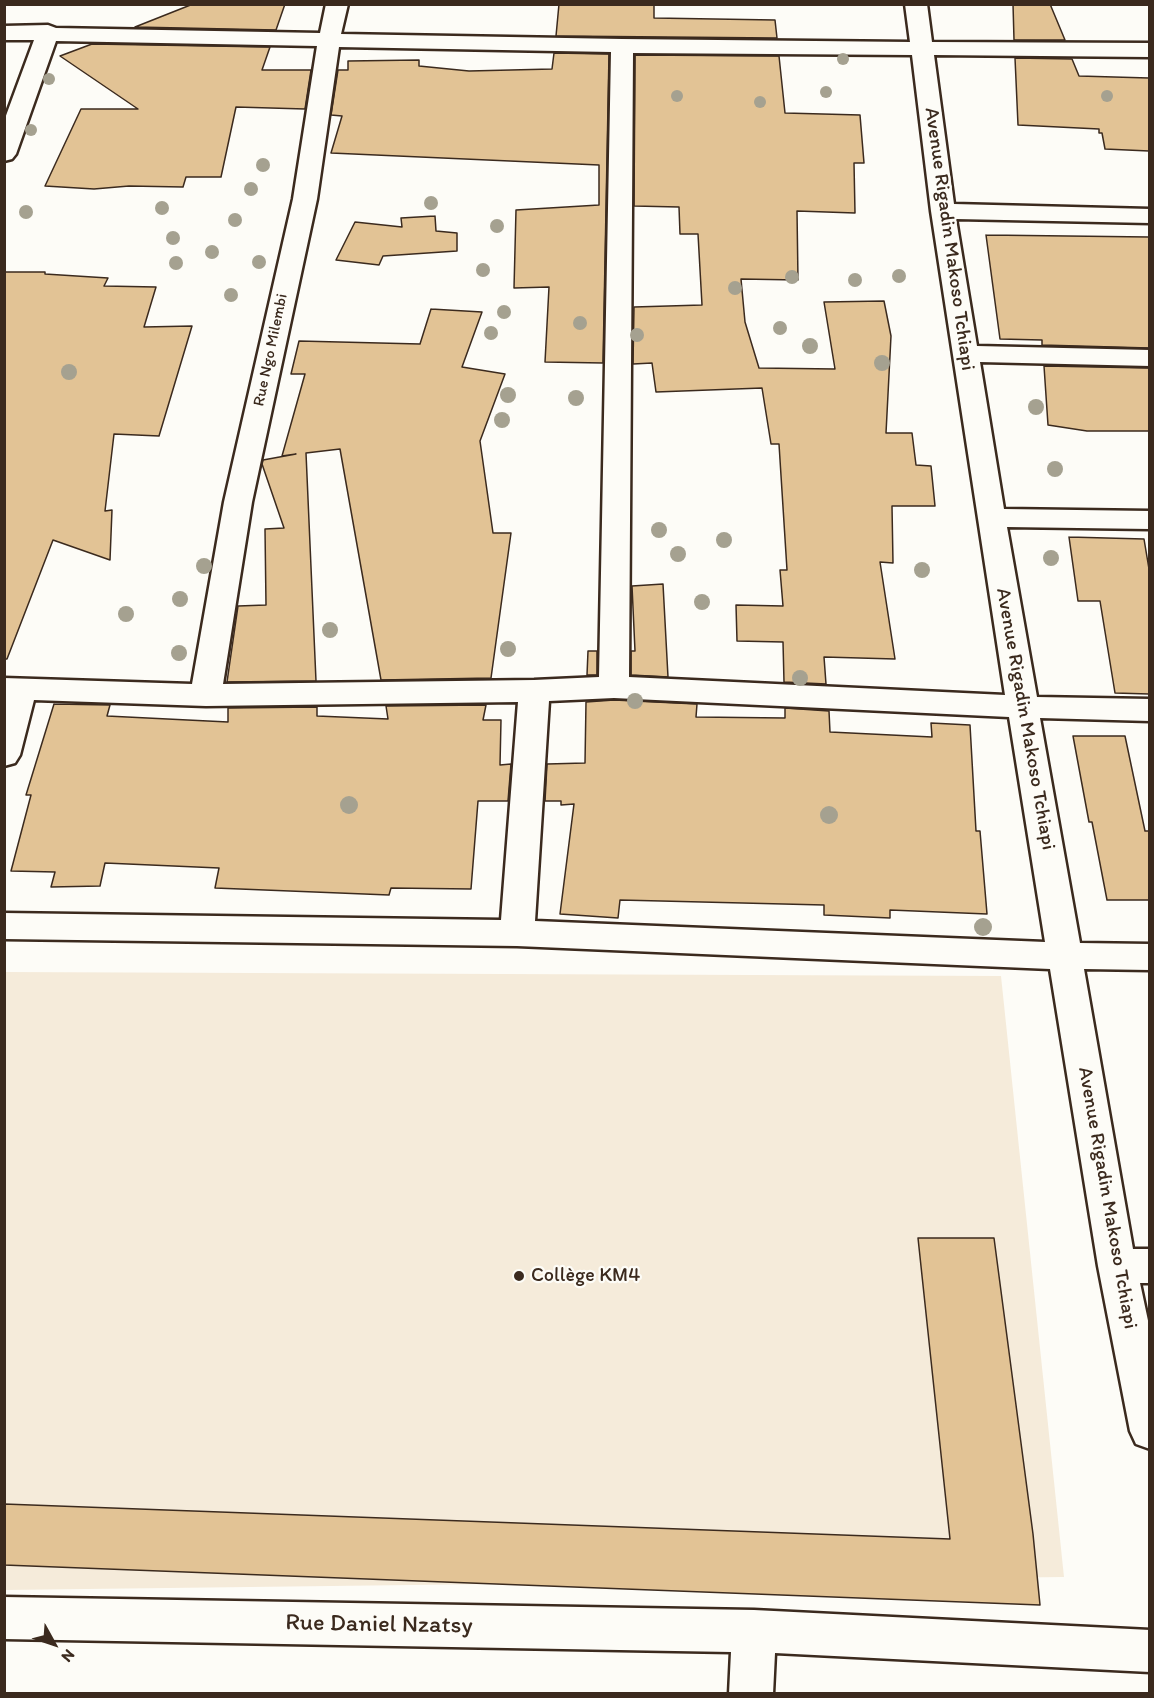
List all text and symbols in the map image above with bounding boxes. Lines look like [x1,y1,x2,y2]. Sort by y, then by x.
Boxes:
street label: Avenue Rigadin Makoso Tchiapi [919,106,979,372]
street label: Rue Ngo Milembi [250,292,292,408]
street label: Avenue Rigadin Makoso Tchiapi [990,586,1060,852]
street label: Avenue Rigadin Makoso Tchiapi [1072,1065,1142,1331]
place label: Collège KM4 [531,1264,640,1288]
marker: Collège KM4 [512,1269,526,1283]
street label: Rue Daniel Nzatsy [285,1609,473,1641]
north arrow [24,1614,84,1674]
text: N [57,1646,79,1666]

